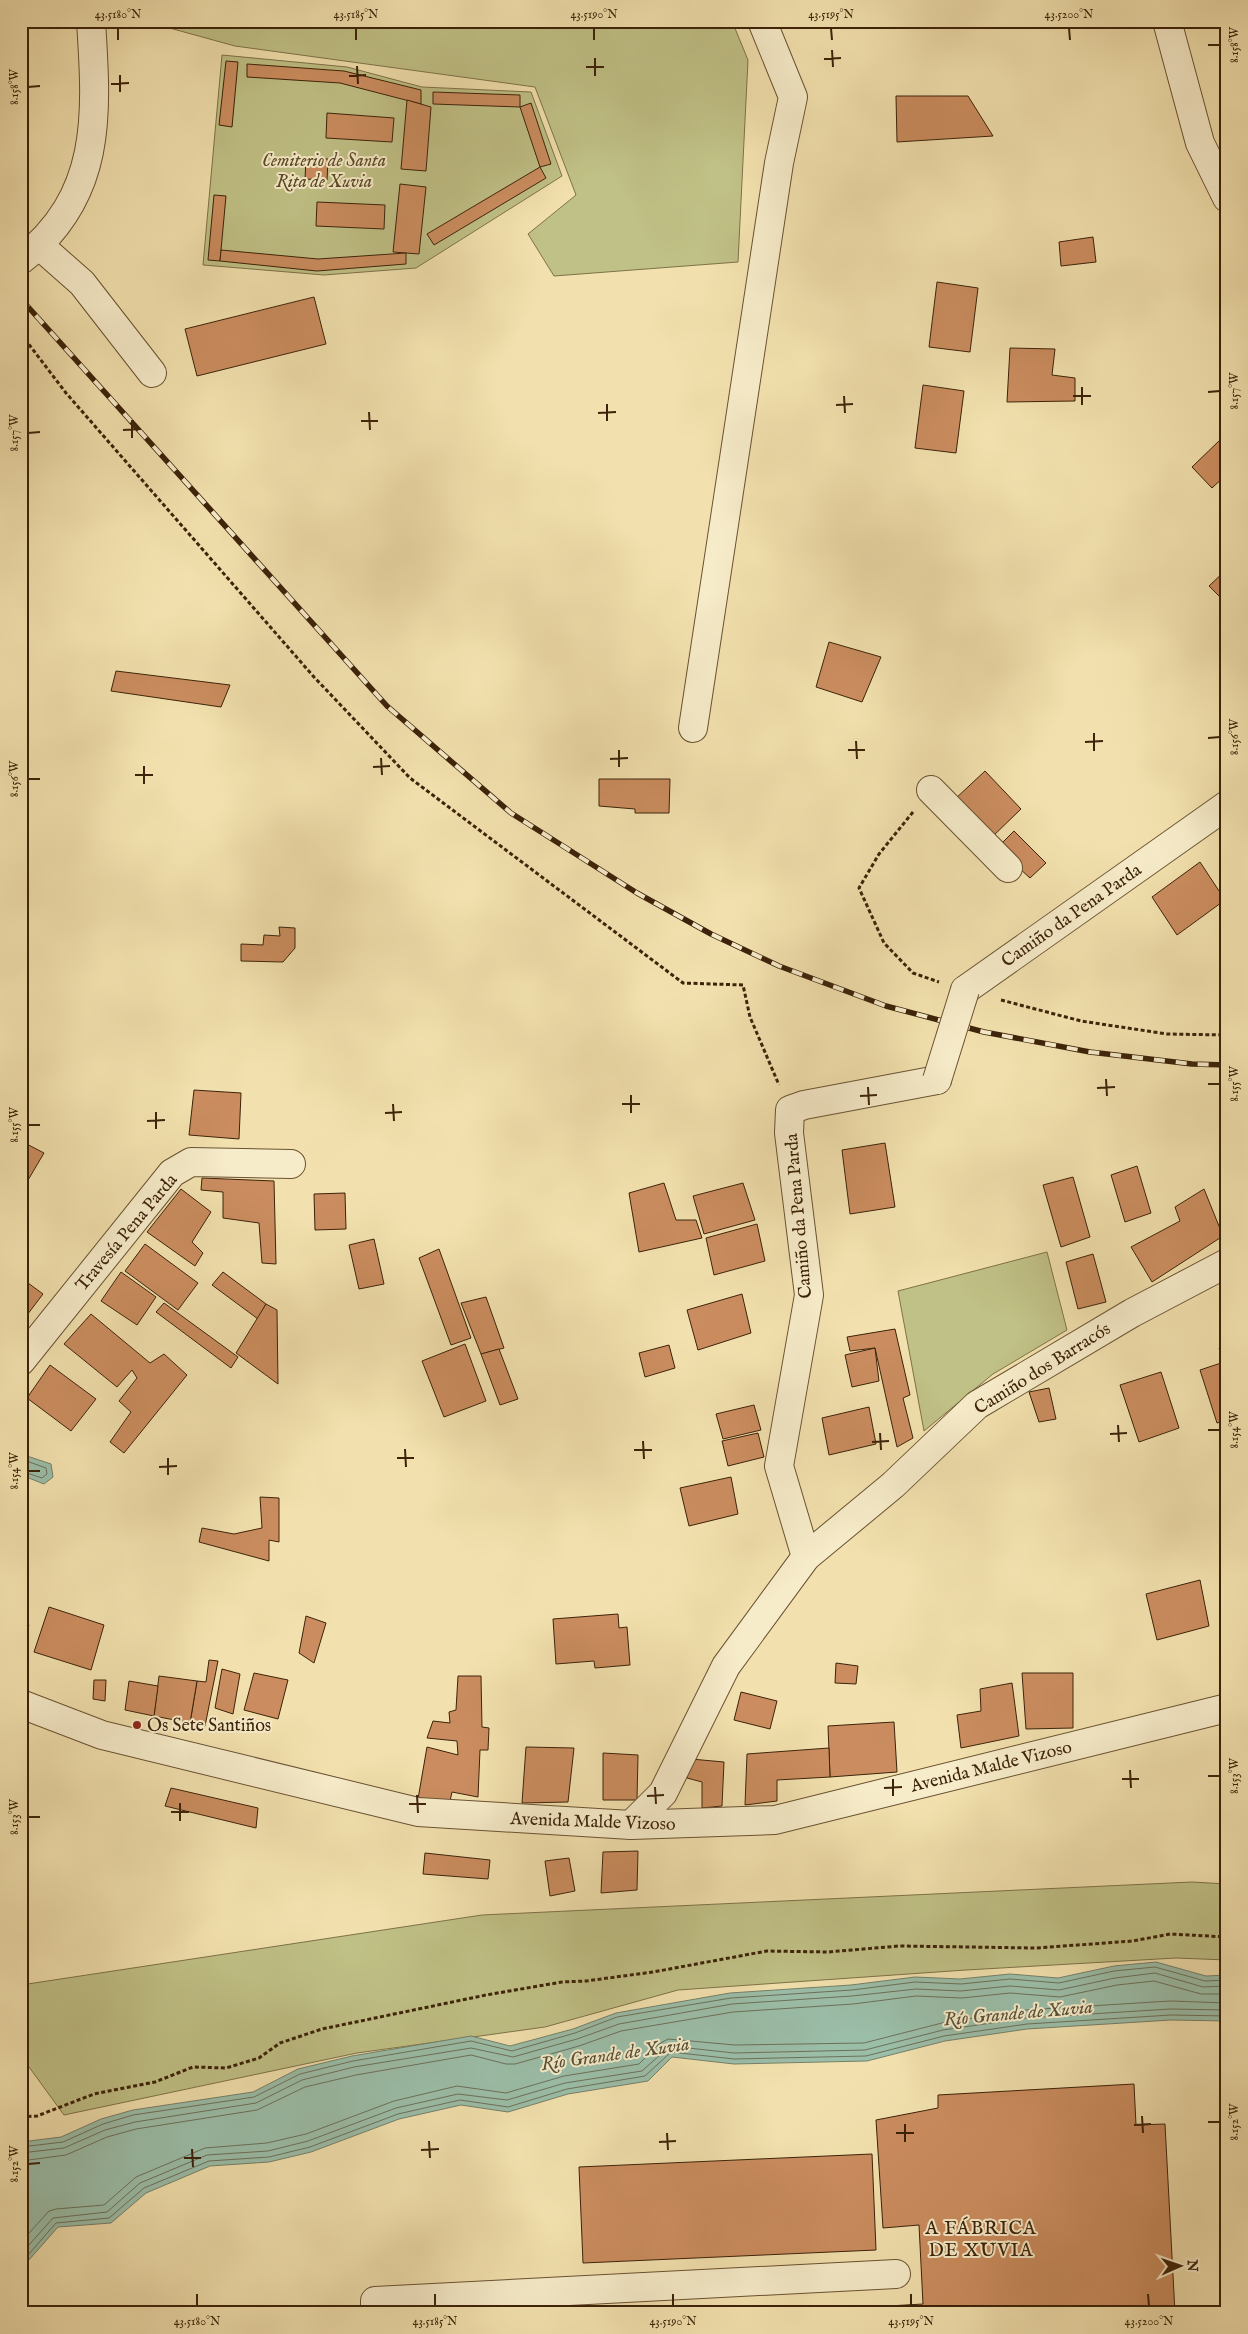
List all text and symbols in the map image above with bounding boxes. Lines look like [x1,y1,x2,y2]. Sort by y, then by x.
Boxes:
text: 43.5180°N [95,7,142,22]
text: 43.5185°N [334,7,379,22]
text: 43.5190°N [570,7,618,22]
text: 43.5195°N [808,7,854,22]
text: 43.5200°N [1045,7,1094,22]
text: 8.158°W [1227,26,1242,63]
text: 8.158°W [7,68,22,105]
park label: Cemiterio de Santa Rita de Xuvia [262,150,386,194]
text: 8.157°W [1227,372,1242,409]
text: 8.157°W [7,414,22,451]
text: 8.156°W [1227,718,1242,755]
text: 8.156°W [7,760,22,797]
street label: Camiño da Pena Parda [997,859,1146,973]
text: 8.155°W [1227,1066,1242,1102]
text: 8.155°W [7,1107,22,1143]
street label: Camiño da Pena Parda [781,1132,818,1299]
street label: Travesía Pena Parda [71,1169,183,1297]
street label: Camiño dos Barracós [970,1318,1115,1421]
text: 8.154°W [1227,1411,1242,1449]
text: 8.154°W [7,1452,22,1490]
place label: Os Sete Santiños [147,1715,271,1738]
marker: Os Sete Santiños [131,1719,143,1731]
street label: Avenida Malde Vizoso [907,1736,1075,1799]
text: 8.153°W [1227,1758,1242,1794]
text: 8.153°W [7,1799,22,1835]
street label: Avenida Malde Vizoso [509,1808,676,1837]
water label: Río Grande de Xuvia [943,1996,1094,2032]
water label: Río Grande de Xuvia [539,2033,691,2077]
text: 8.152°W [1227,2103,1242,2140]
text: 8.152°W [7,2145,22,2182]
district label: A FÁBRICA DE XUVIA [924,2216,1037,2263]
north arrow [1156,2242,1206,2292]
text: N [1183,2258,1201,2272]
text: 43.5180°N [174,2314,221,2329]
text: 43.5185°N [413,2314,458,2329]
text: 43.5190°N [649,2314,697,2329]
text: 43.5195°N [888,2314,934,2329]
text: 43.5200°N [1125,2314,1174,2329]

